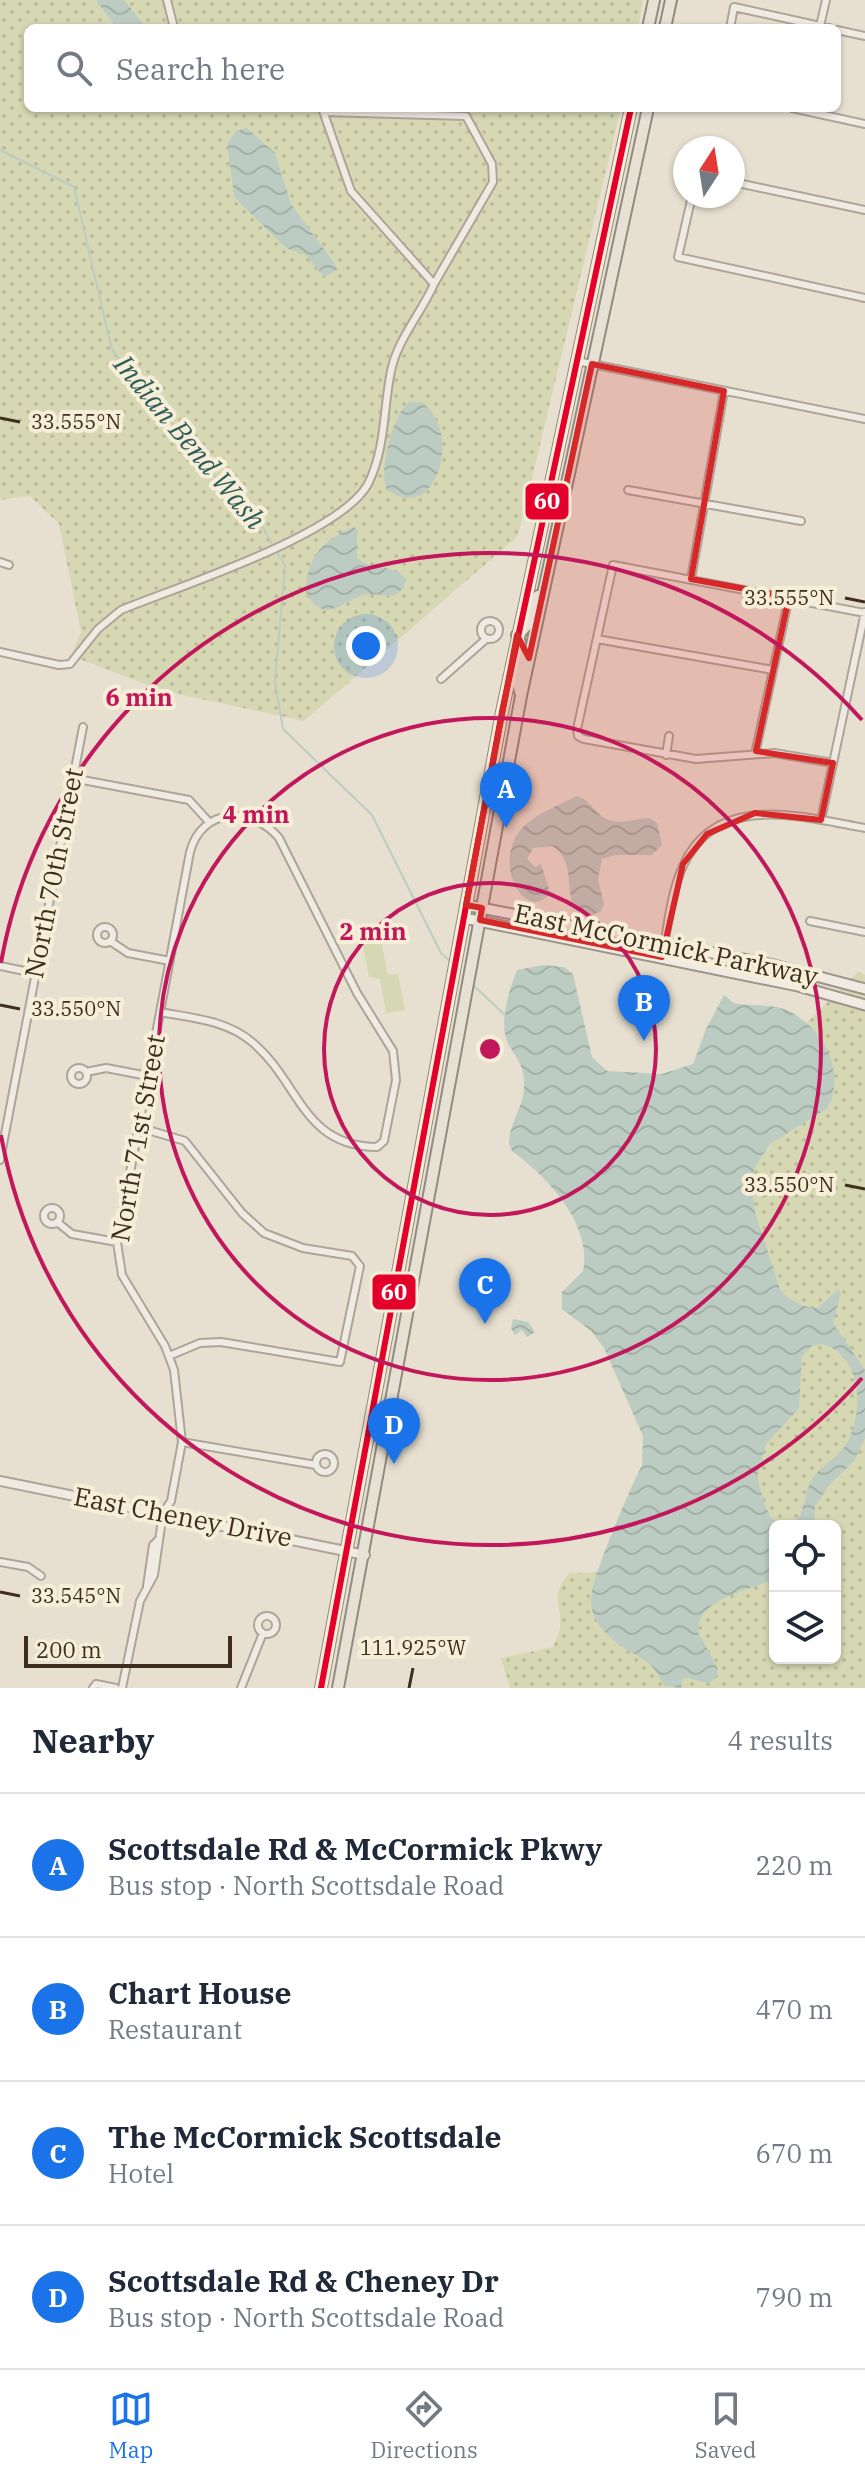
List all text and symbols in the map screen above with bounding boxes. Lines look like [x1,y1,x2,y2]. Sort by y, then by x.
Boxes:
search box [24,24,841,112]
icon: search [52,46,96,90]
text: Search here [116,49,285,88]
north arrow [673,136,745,208]
water label: Indian Bend Wash [106,346,275,537]
text: 33.555°N [31,408,121,435]
line badge: 60 [524,482,570,521]
text: 60 [534,486,560,515]
text: 33.555°N [744,584,834,611]
your location [346,626,386,666]
text: 6 min [105,681,173,713]
pin: A [480,762,532,828]
street label: North 70th Street [16,765,90,981]
text: 4 min [222,798,290,830]
street label: East McCormick Parkway [511,895,821,993]
text: 2 min [339,915,407,947]
pin: B [618,975,670,1041]
text: 33.550°N [31,995,121,1022]
street label: North 71st Street [102,1032,172,1244]
centre of rings [476,1035,504,1063]
text: 33.550°N [744,1171,834,1198]
pin: C [459,1258,511,1324]
line badge: 60 [371,1273,417,1311]
text: 60 [381,1277,407,1306]
pin: D [368,1398,420,1464]
street label: East Cheney Drive [71,1478,295,1554]
map controls [769,1520,841,1664]
button: locate [769,1520,841,1592]
text: 33.545°N [31,1582,121,1609]
button: layers [769,1592,841,1664]
scale bar [24,1632,232,1668]
text: 111.925°W [360,1634,466,1661]
text: 200 m [36,1635,102,1664]
text: Nearby [32,1718,154,1762]
text: 4 results [727,1723,833,1757]
text: Scottsdale Rd & McCormick Pkwy [108,1829,602,1868]
text: A [49,1848,67,1882]
text: 220 m [755,1848,833,1882]
text: Bus stop · North Scottsdale Road [108,1868,504,1902]
text: Chart House [108,1973,291,2012]
text: B [49,1992,67,2026]
text: 470 m [755,1992,833,2026]
text: Restaurant [108,2012,242,2046]
text: The McCormick Scottsdale [108,2117,501,2156]
text: C [49,2136,67,2170]
text: 670 m [755,2136,833,2170]
text: Hotel [108,2156,174,2190]
text: Scottsdale Rd & Cheney Dr [108,2261,499,2300]
text: D [48,2280,68,2314]
text: 790 m [755,2280,833,2314]
text: Bus stop · North Scottsdale Road [108,2300,504,2334]
tab: Map [109,2387,153,2464]
tab: Directions [370,2387,478,2464]
tab: Saved [695,2387,756,2464]

